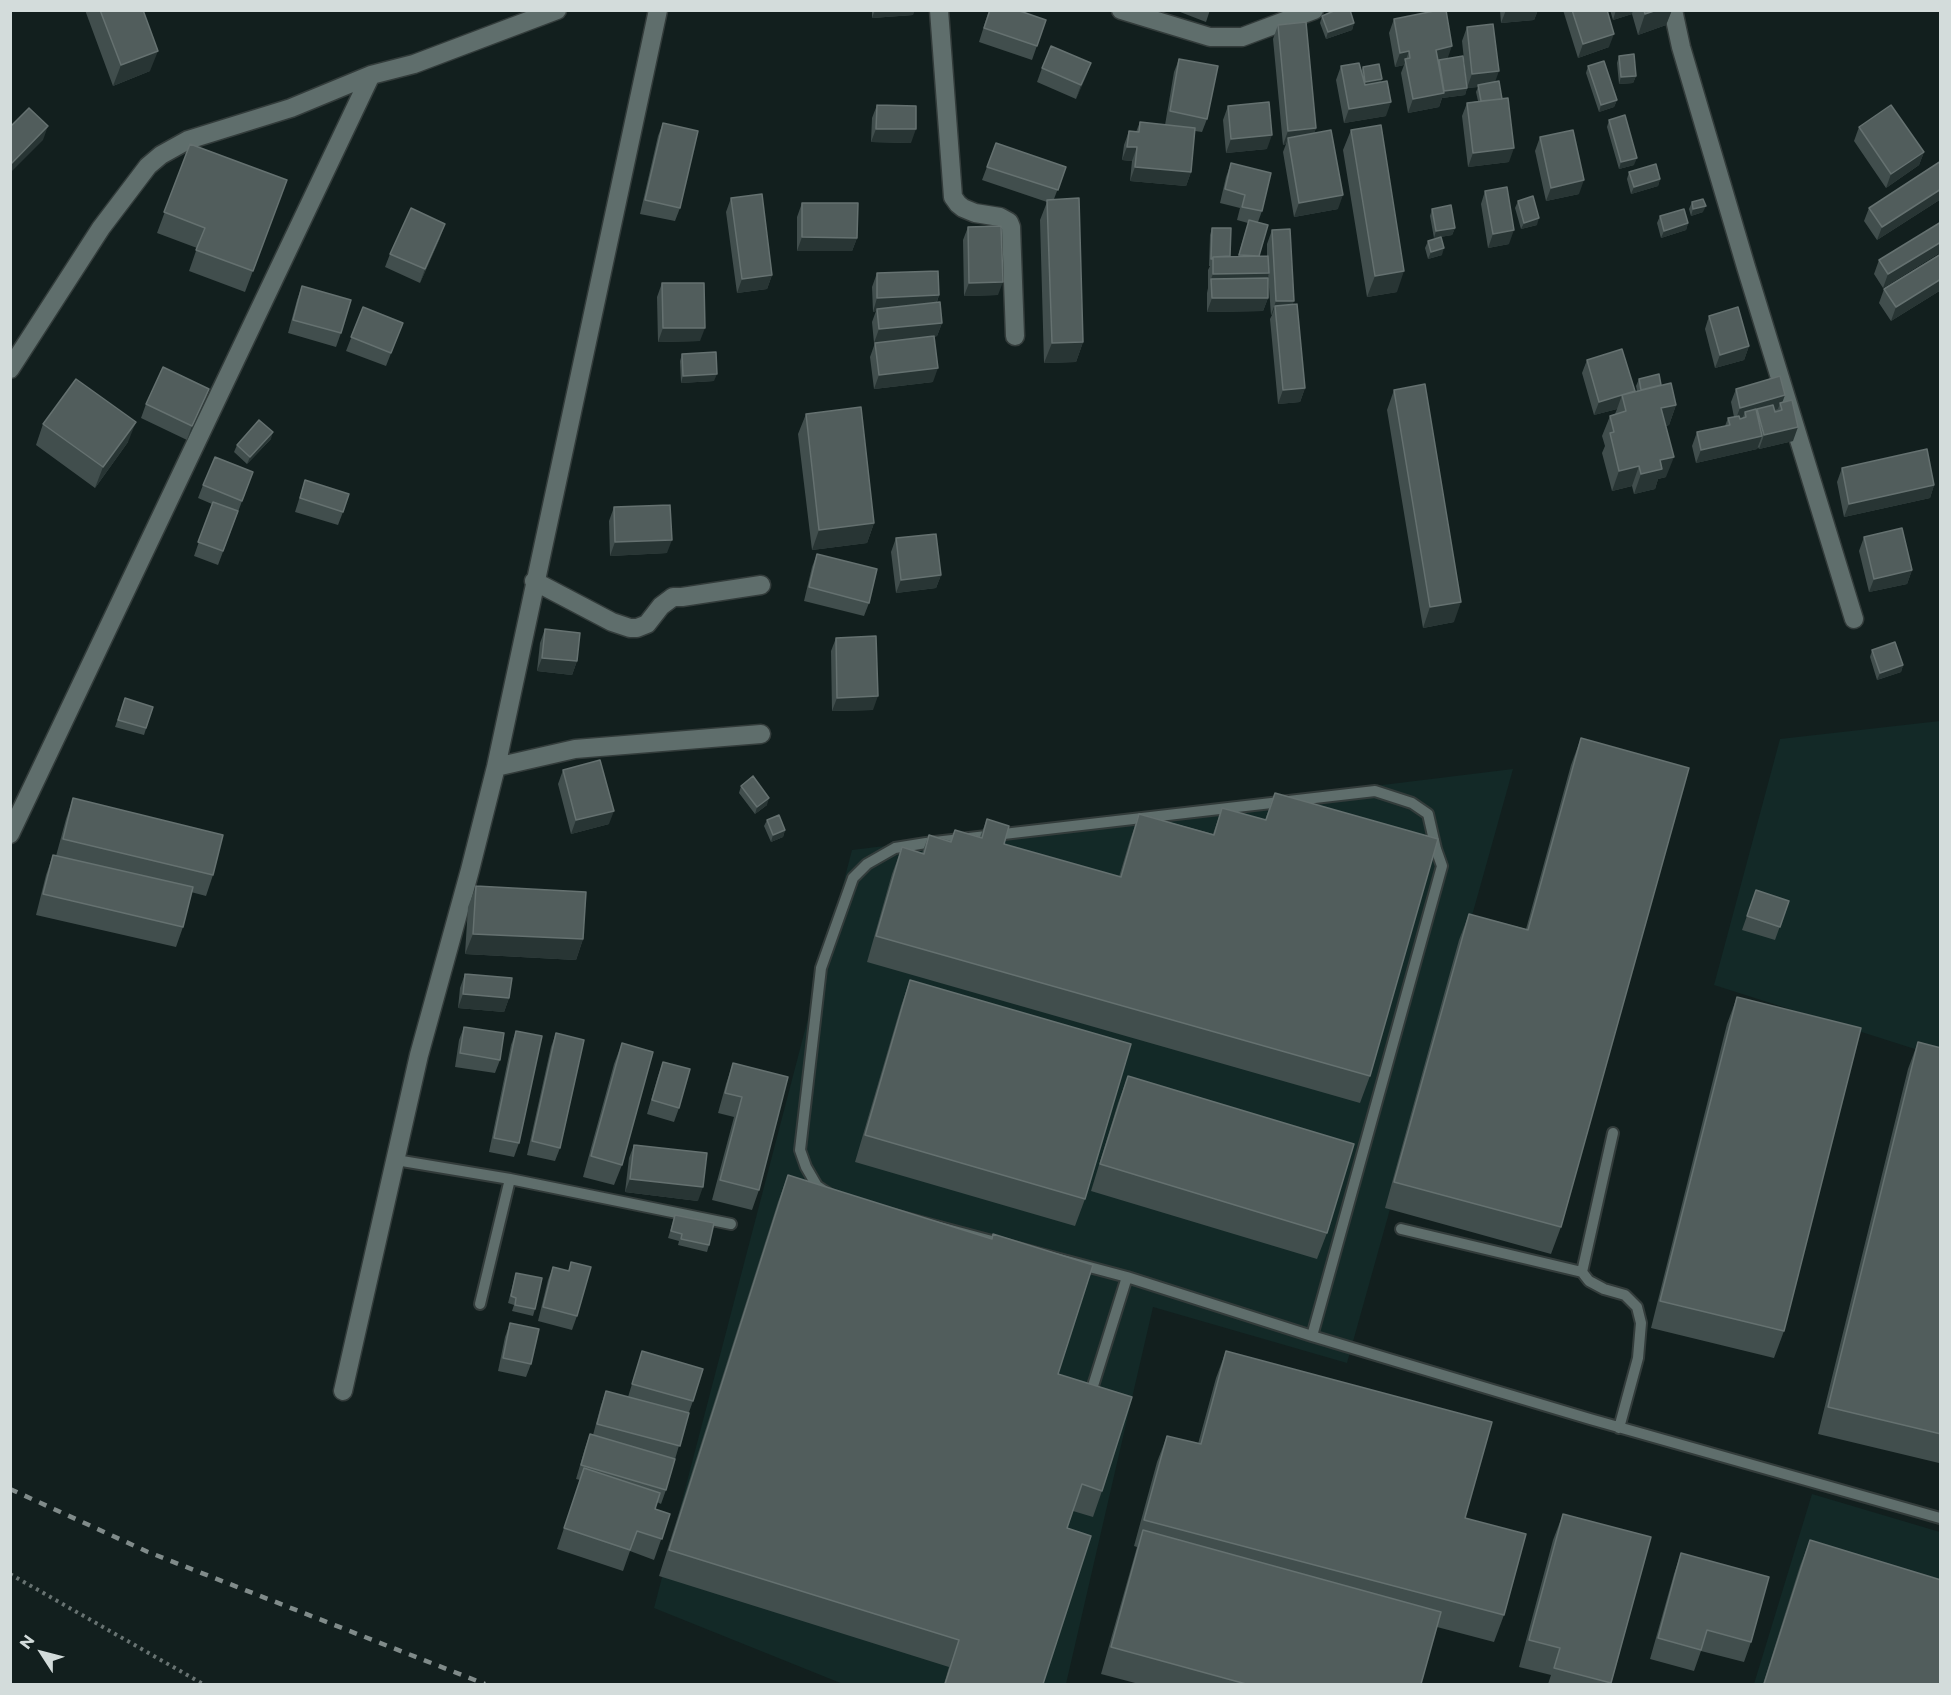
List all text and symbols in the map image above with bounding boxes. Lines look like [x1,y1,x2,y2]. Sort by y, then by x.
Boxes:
north arrow [12,1623,72,1683]
text: N [16,1631,39,1653]

